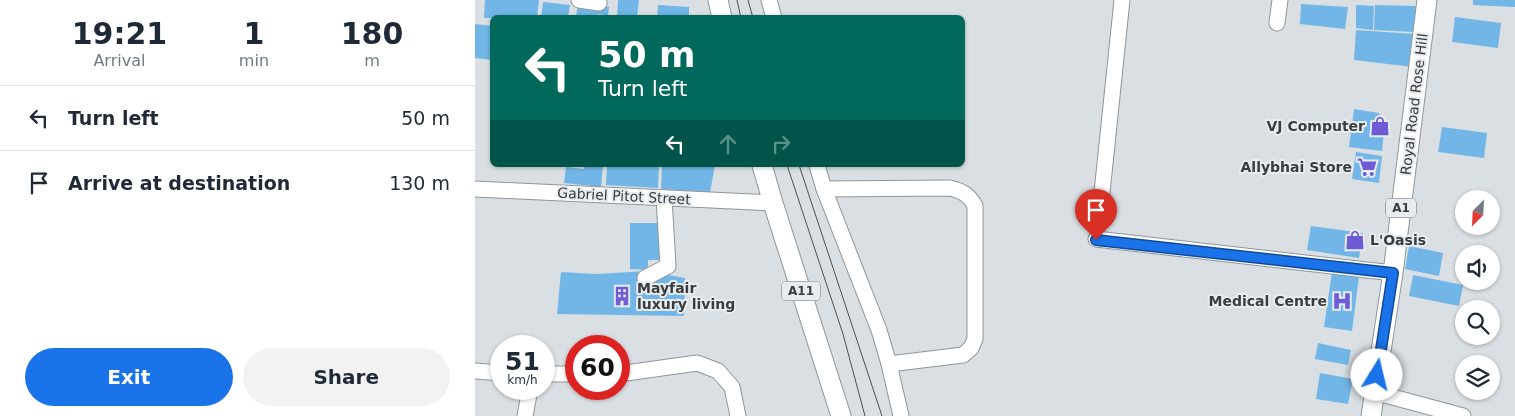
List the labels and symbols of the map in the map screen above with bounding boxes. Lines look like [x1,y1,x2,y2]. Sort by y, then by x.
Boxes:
street label: Royal Road Rose Hill [1397,32,1431,176]
shop icon: VJ Computer [1369,115,1391,137]
place label: VJ Computer [1267,118,1365,134]
supermarket icon: Allybhai Store [1356,156,1378,178]
place label: Allybhai Store [1241,159,1352,175]
street label: Gabriel Pitot Street [557,185,692,208]
pin [1075,189,1117,240]
north arrow [1455,190,1500,235]
road number: A1 [1386,198,1416,218]
shop icon: L'Oasis [1344,229,1366,251]
place label: L'Oasis [1370,232,1426,248]
place label: Mayfair luxury living [637,280,735,312]
road number: A11 [782,282,820,300]
building icon: Mayfair luxury living [611,285,633,307]
hospital icon: Medical Centre [1331,290,1353,312]
place label: Medical Centre [1209,293,1327,309]
speed limit sign: 60 [565,335,630,400]
position arrow [1350,348,1402,400]

